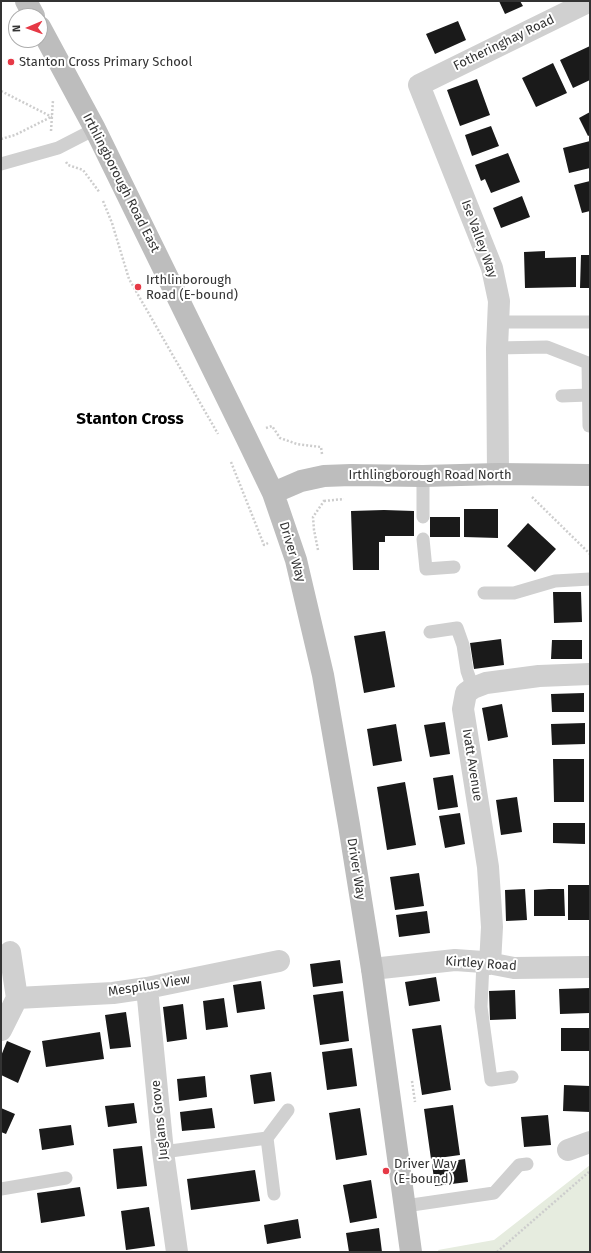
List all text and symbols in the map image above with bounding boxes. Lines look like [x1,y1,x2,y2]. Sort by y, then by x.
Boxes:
north arrow [8,8,48,48]
street label: Fotheringhay Road [451,12,557,74]
text: N [10,25,23,32]
place label: Stanton Cross Primary School [19,54,192,70]
marker: Stanton Cross Primary School [6,57,16,67]
street label: Irthlingborough Road East [79,111,163,255]
street label: Ise Valley Way [458,198,500,280]
place label: Irthlinborough Road (E-bound) [146,272,238,303]
marker: Irthlinborough Road (E-bound) [133,282,143,292]
district label: Stanton Cross [76,409,184,429]
street label: Irthlingborough Road North [348,467,512,483]
street label: Driver Way [275,520,309,584]
street label: Ivatt Avenue [459,728,485,802]
street label: Driver Way [343,837,369,901]
street label: Kirtley Road [445,954,517,974]
street label: Mespilus View [107,972,191,1000]
street label: Juglans Grove [148,1079,172,1161]
place label: Driver Way (E-bound) [394,1156,457,1187]
marker: Driver Way (E-bound) [381,1166,391,1176]

